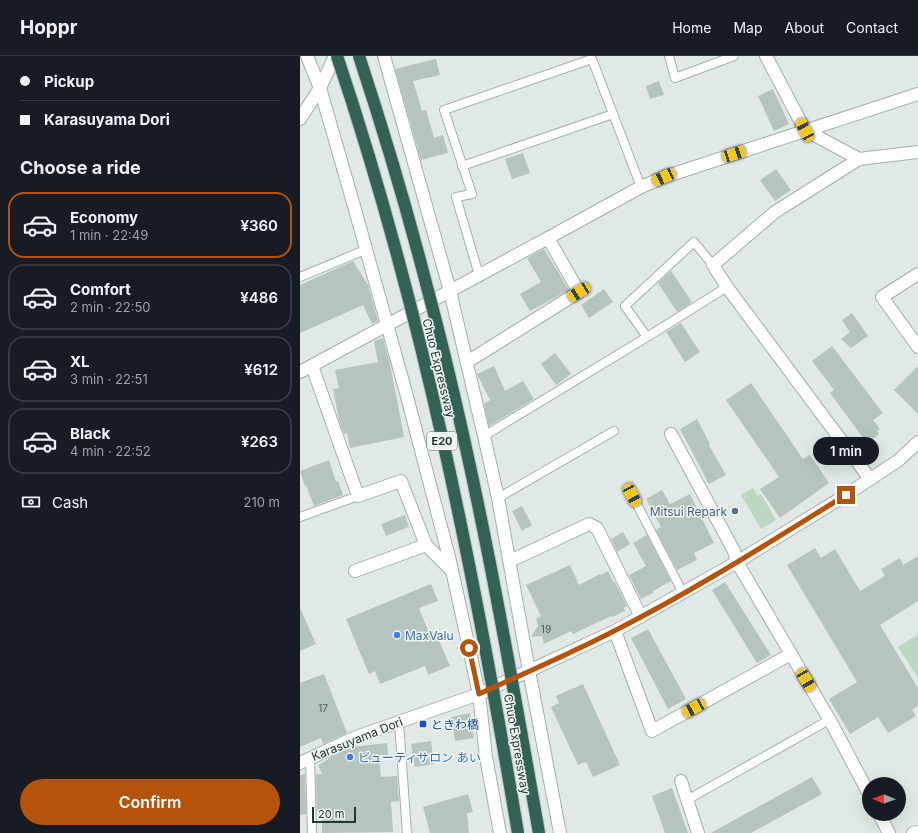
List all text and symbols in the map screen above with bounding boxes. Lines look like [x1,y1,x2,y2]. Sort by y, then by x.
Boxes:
text: Hoppr [20,16,78,39]
text: Home [672,19,711,36]
text: Map [733,19,763,36]
text: About [785,19,824,36]
text: Contact [846,19,898,36]
text: Pickup [44,72,94,91]
text: Karasuyama Dori [44,110,170,129]
car [794,117,816,143]
car [721,145,747,163]
text: Choose a ride [20,157,141,178]
car [651,166,677,188]
icon: car [22,207,58,243]
text: Economy [70,208,138,227]
text: ¥360 [241,216,278,235]
text: 1 min · 22:49 [70,227,148,243]
icon: car [22,279,58,315]
text: Comfort [70,280,131,299]
car [566,281,592,303]
text: ¥486 [240,288,278,307]
text: 2 min · 22:50 [70,299,151,315]
street label: Chuo Expressway [419,317,459,419]
icon: car [22,351,58,387]
text: XL [70,352,90,371]
text: ¥612 [244,360,278,379]
text: 3 min · 22:51 [70,371,148,387]
icon: car [22,423,58,459]
text: Black [70,424,110,443]
text: ¥263 [241,432,278,451]
road number: E20 [427,432,457,450]
callout: 1 min [813,437,879,465]
text: 4 min · 22:52 [70,443,151,459]
text: 1 min [830,443,862,459]
car [621,482,643,508]
route end [837,486,855,504]
icon: cash [20,491,42,513]
text: Cash [52,493,88,512]
text: 210 m [244,494,280,510]
place label: Mitsui Repark [650,504,727,519]
marker: Mitsui Repark [730,506,740,516]
house number: 19 [541,623,551,635]
place label: MaxValu [405,628,454,643]
marker: MaxValu [392,630,402,640]
route start [460,639,478,657]
car [795,667,817,693]
street label: Chuo Expressway [501,693,533,796]
car [681,697,707,719]
house number: 17 [318,702,328,714]
street label: Karasuyama Dori [309,714,405,764]
place label: ときわ橋 [431,717,479,732]
marker: ときわ橋 [418,719,428,729]
place label: ビューティサロン あい [358,750,481,765]
marker: ビューティサロン あい [345,752,355,762]
north arrow [862,777,906,821]
map controls [862,777,906,821]
button: Confirm [20,779,280,825]
scale bar [312,805,356,824]
text: 20 m [318,807,344,821]

